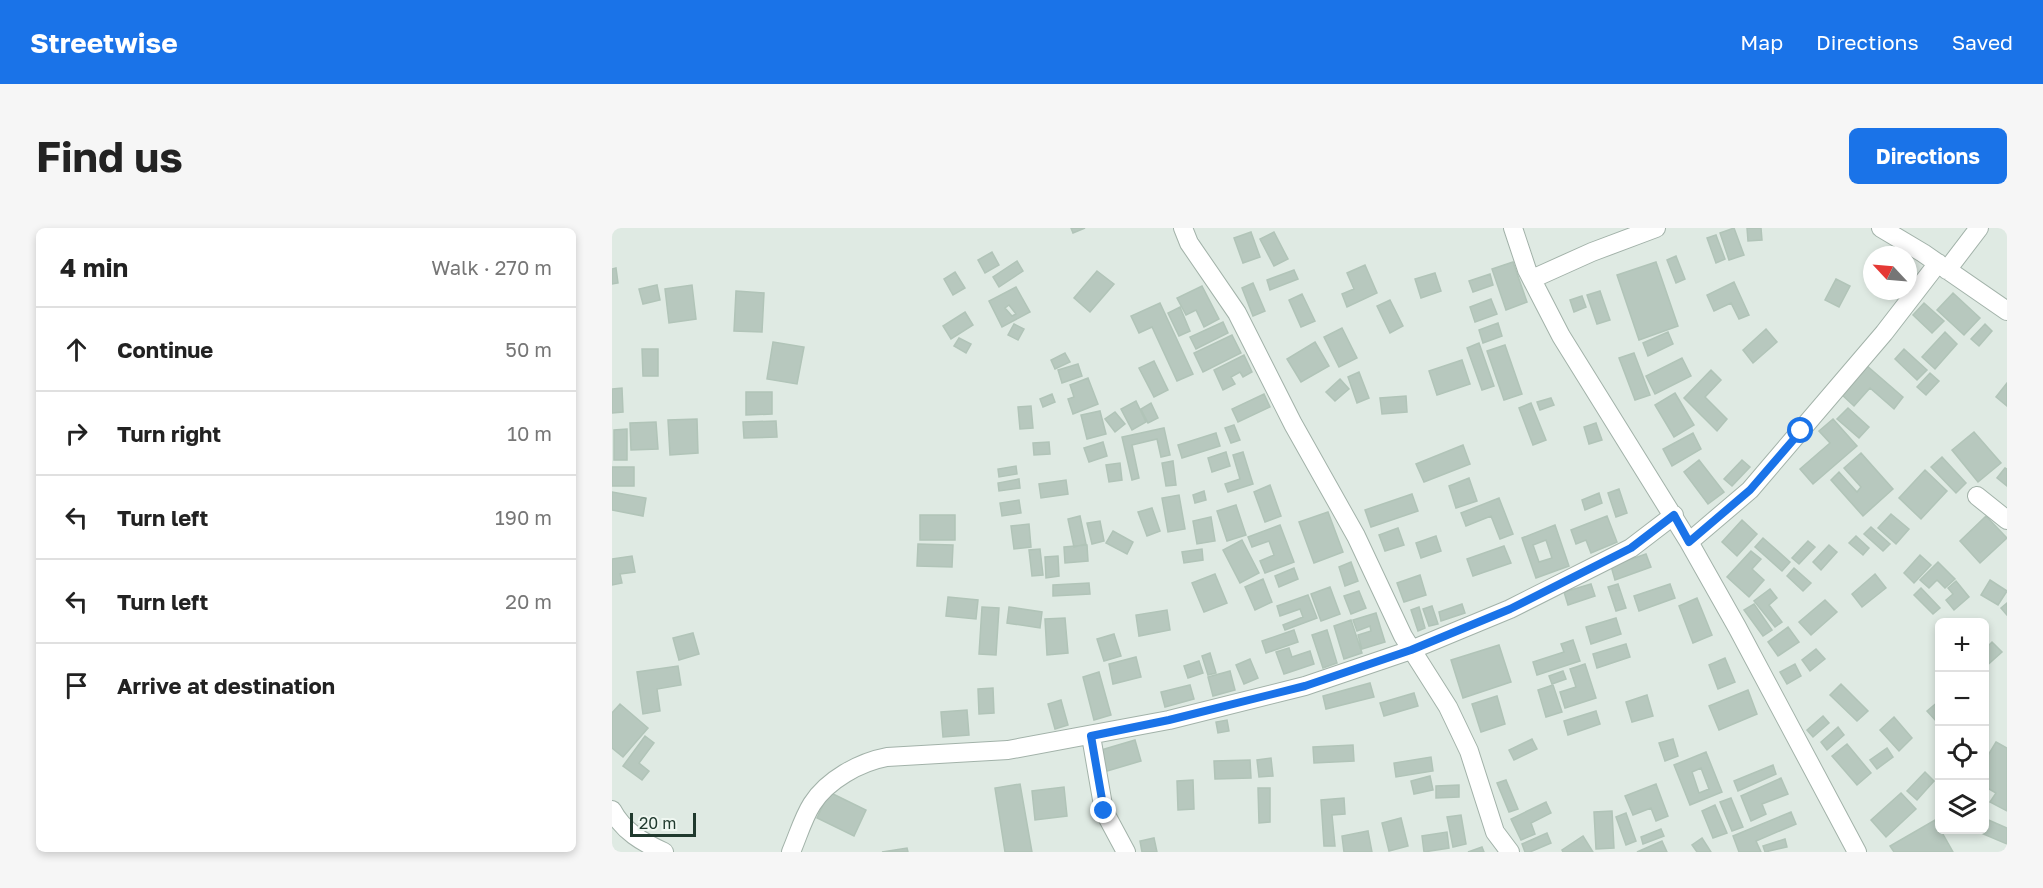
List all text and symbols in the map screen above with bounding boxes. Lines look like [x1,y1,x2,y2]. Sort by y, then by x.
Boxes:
text: Streetwise [30,26,178,59]
text: Map [1740,29,1783,55]
text: Directions [1816,29,1919,55]
text: Saved [1952,29,2013,55]
button: Directions [1849,128,2007,184]
text: Find us [36,131,183,181]
north arrow [1863,246,1917,300]
text: 4 min [60,252,128,283]
text: Walk · 270 m [431,255,552,279]
icon: ahead [60,333,93,366]
text: Continue [117,336,213,363]
text: 50 m [505,337,552,361]
icon: right [60,417,93,450]
route start [1787,417,1813,443]
text: Turn right [117,420,221,447]
text: 10 m [507,421,552,445]
icon: left [60,501,93,534]
text: Turn left [117,504,208,531]
text: 190 m [495,505,552,529]
icon: left [60,585,93,618]
text: Turn left [117,588,208,615]
text: 20 m [505,589,552,613]
map controls [1935,618,1989,834]
button: + [1935,618,1989,672]
icon: arrive [60,669,93,702]
text: Arrive at destination [117,672,335,699]
button: − [1935,672,1989,726]
button: locate [1935,726,1989,780]
button: layers [1935,780,1989,834]
route end [1090,797,1116,823]
scale bar [630,810,696,838]
text: 20 m [639,813,676,833]

